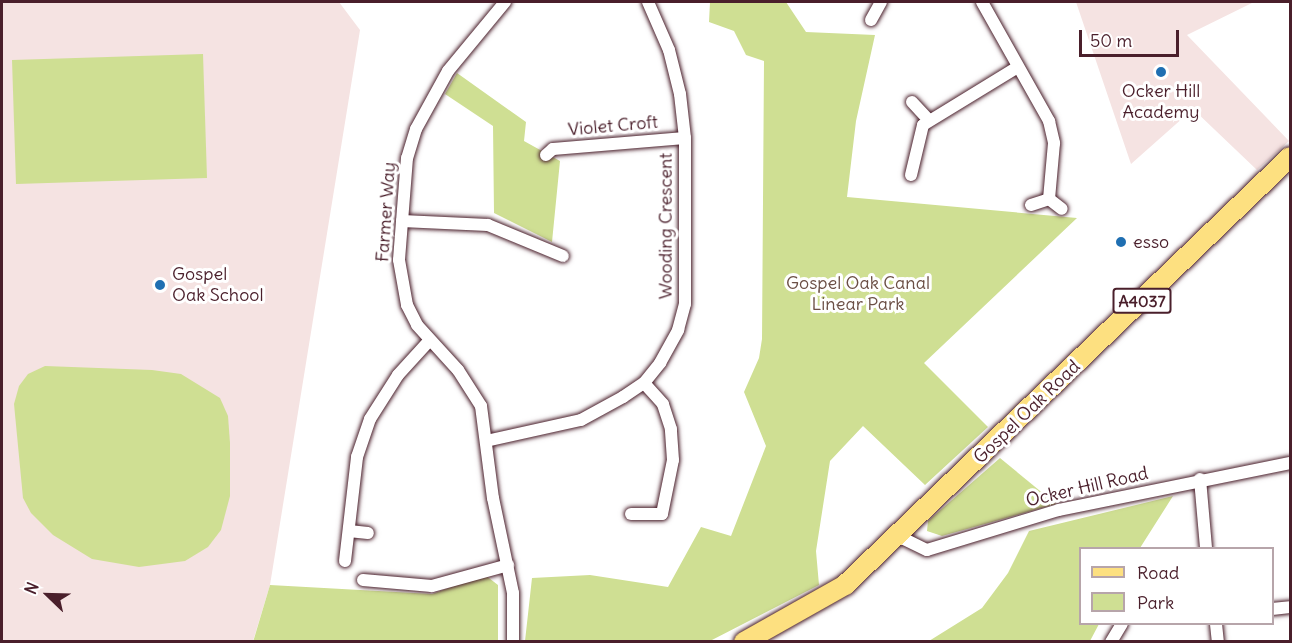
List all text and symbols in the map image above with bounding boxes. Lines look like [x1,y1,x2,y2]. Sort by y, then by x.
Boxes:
scale bar [1082,18,1182,56]
text: 50 m [1090,29,1132,52]
marker: Ocker Hill Academy [1154,65,1168,79]
place label: Ocker Hill Academy [1122,81,1200,124]
street label: Violet Croft [567,111,659,141]
street label: Wooding Crescent [655,153,677,299]
street label: Farmer Way [372,161,400,263]
place label: esso [1133,231,1169,253]
marker: esso [1114,235,1128,249]
place label: Gospel Oak School [172,264,263,306]
park label: Gospel Oak Canal Linear Park [786,273,930,316]
marker: Gospel Oak School [153,278,167,292]
road number: A4037 [1112,288,1172,314]
street label: Gospel Oak Road [969,356,1085,468]
street label: Ocker Hill Road [1024,462,1150,512]
legend [1079,547,1274,625]
text: Road [1137,561,1179,584]
north arrow [18,565,78,625]
text: N [20,579,43,597]
text: Park [1137,591,1174,614]

